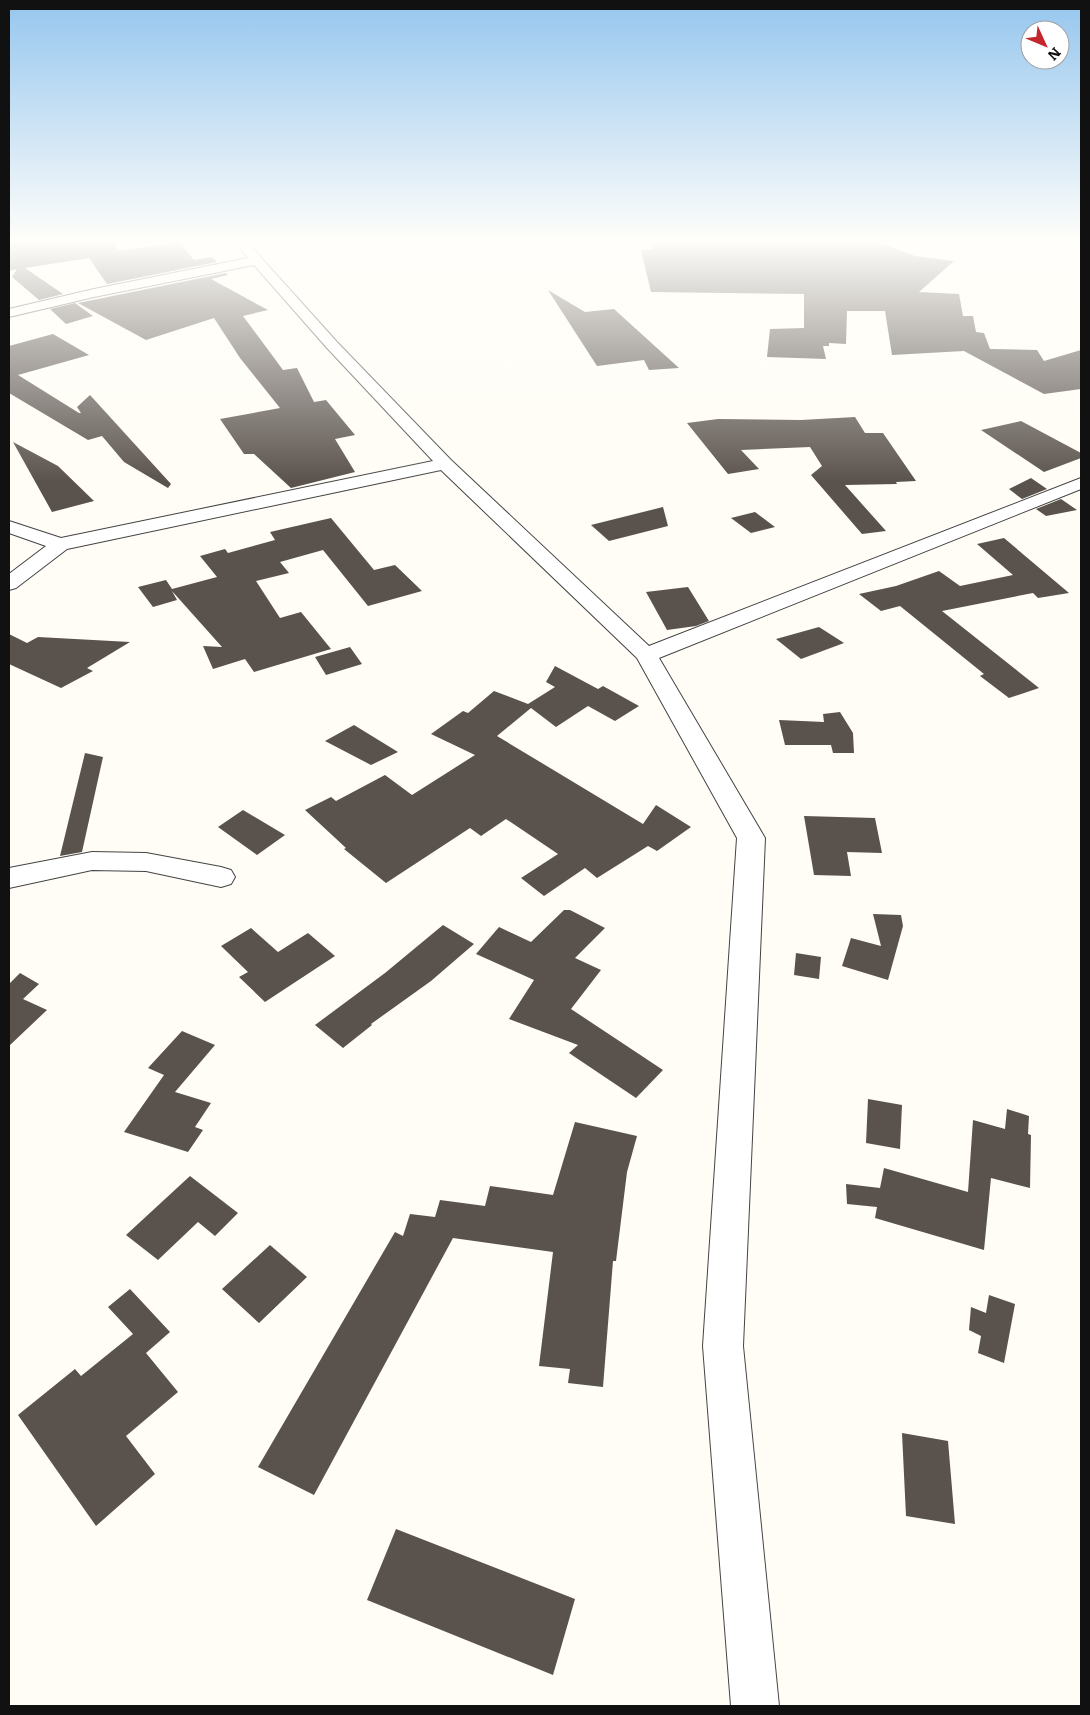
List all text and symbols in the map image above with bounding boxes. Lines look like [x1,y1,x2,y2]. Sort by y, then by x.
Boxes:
north arrow [1020,20,1070,70]
text: N [1044,44,1066,66]

